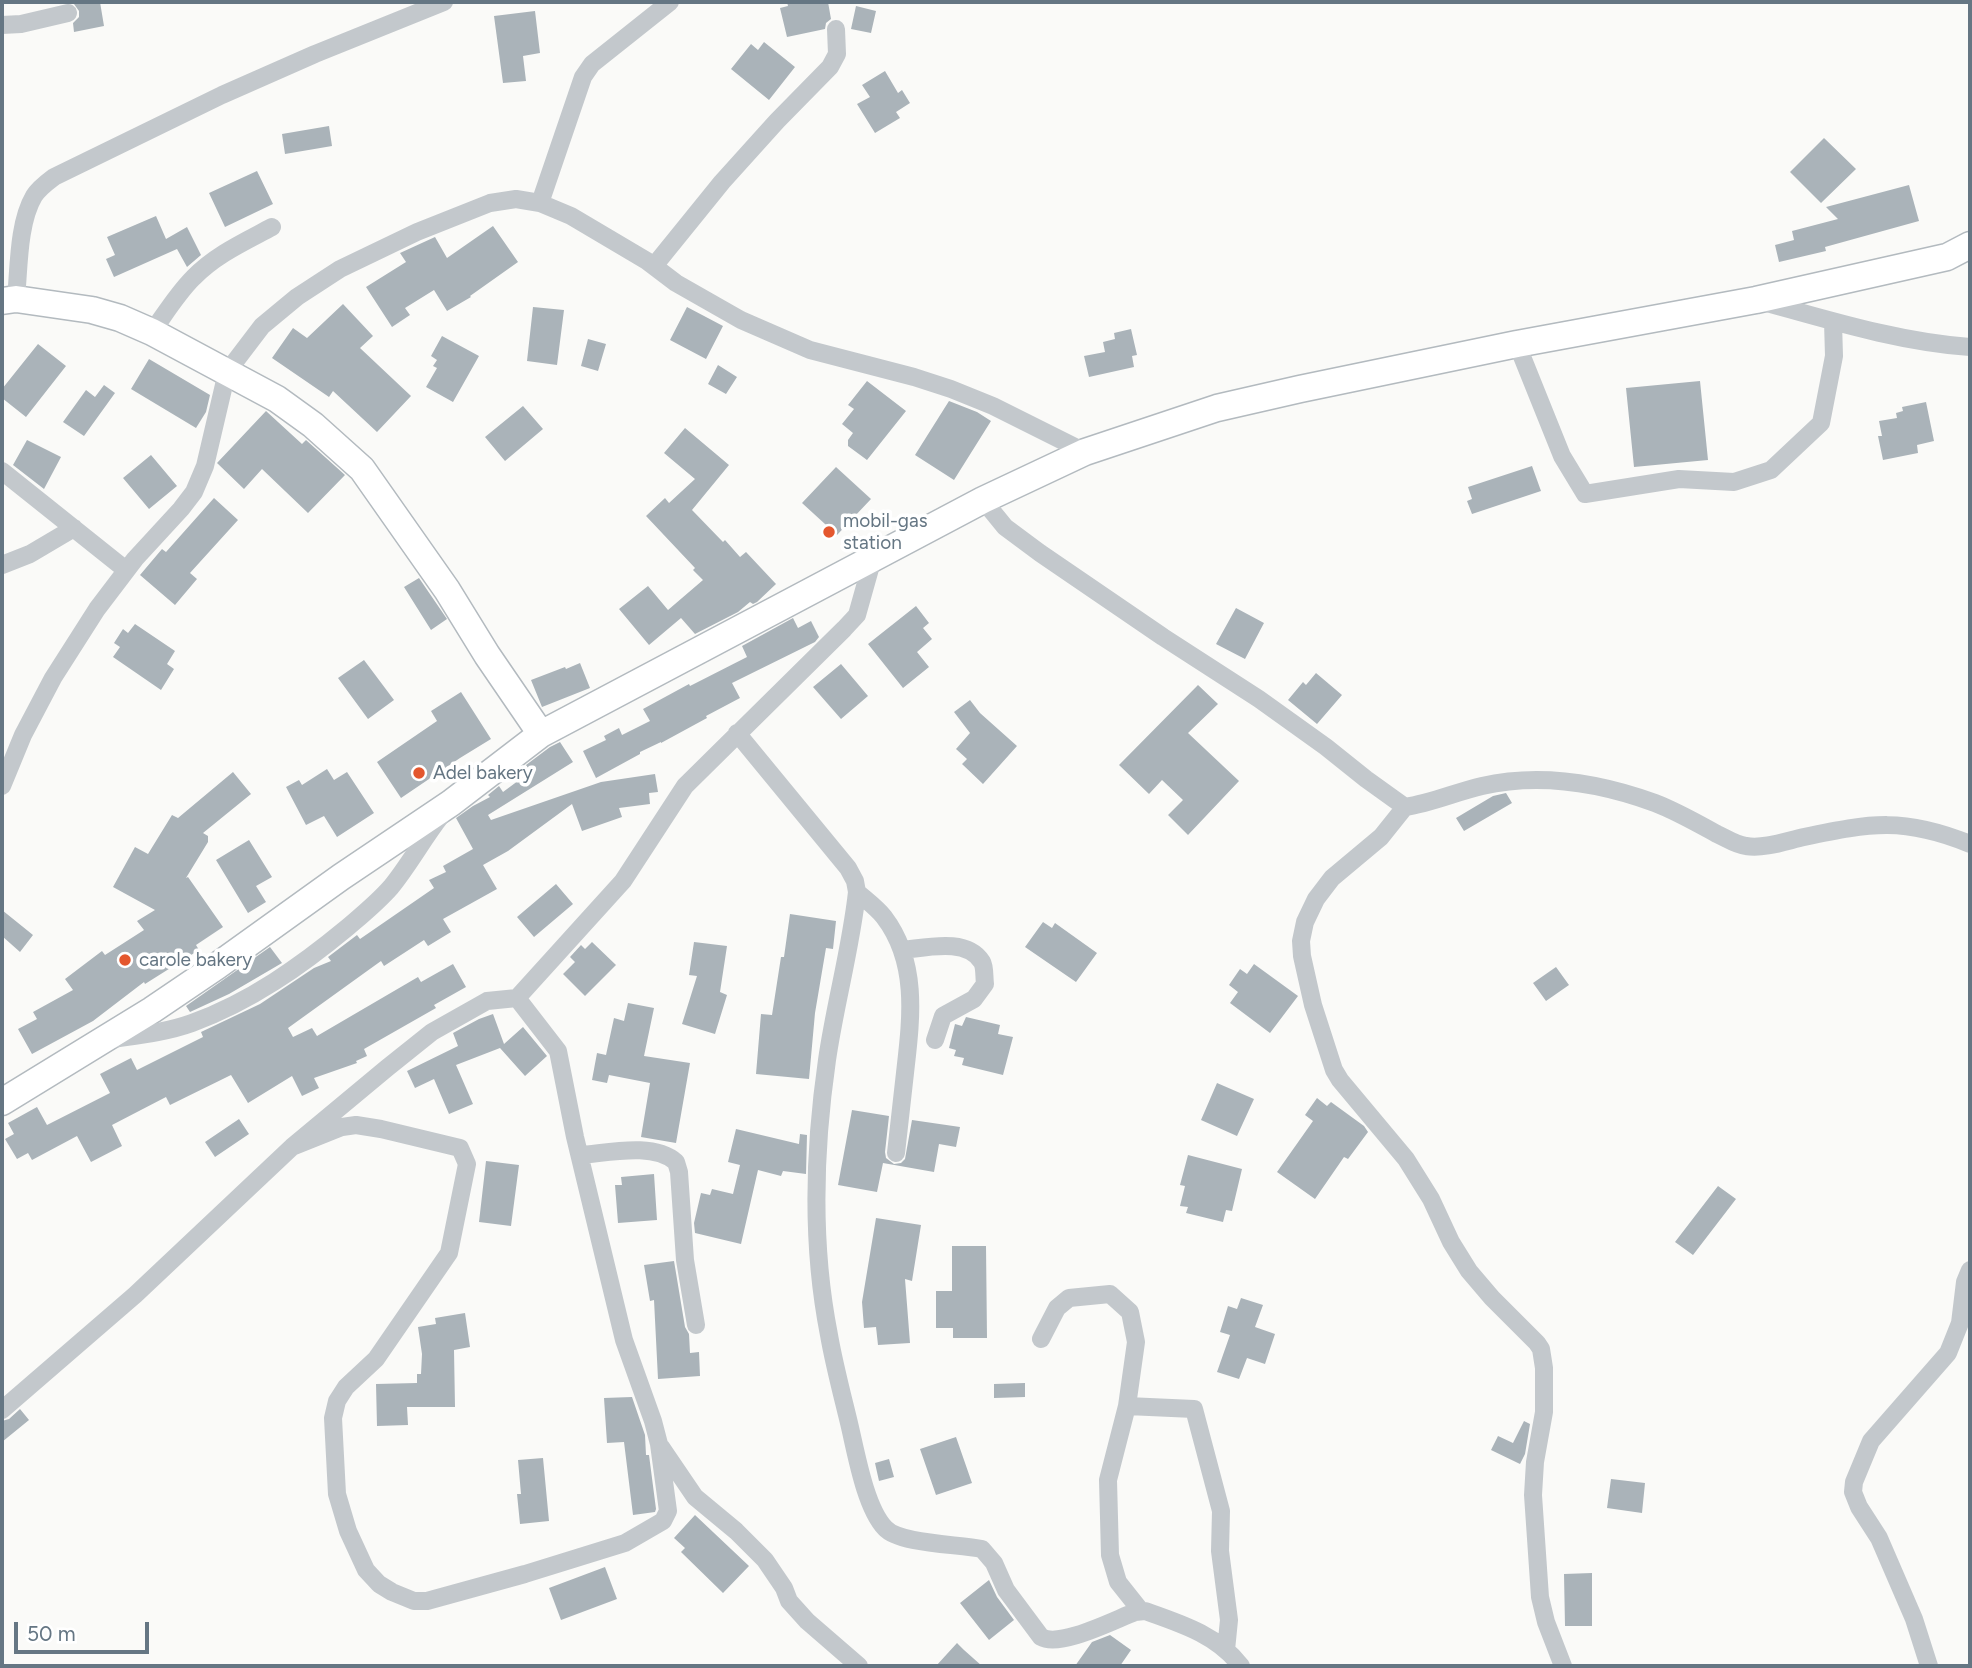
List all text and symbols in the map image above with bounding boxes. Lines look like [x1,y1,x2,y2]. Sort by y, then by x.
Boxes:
place label: mobil-gas station [843,510,928,554]
marker: mobil-gas station [821,524,837,540]
place label: Adel bakery [433,762,533,784]
marker: Adel bakery [411,765,427,781]
place label: carole bakery [139,949,252,971]
marker: carole bakery [117,952,133,968]
scale bar [18,1608,152,1652]
text: 50 m [27,1621,76,1646]

